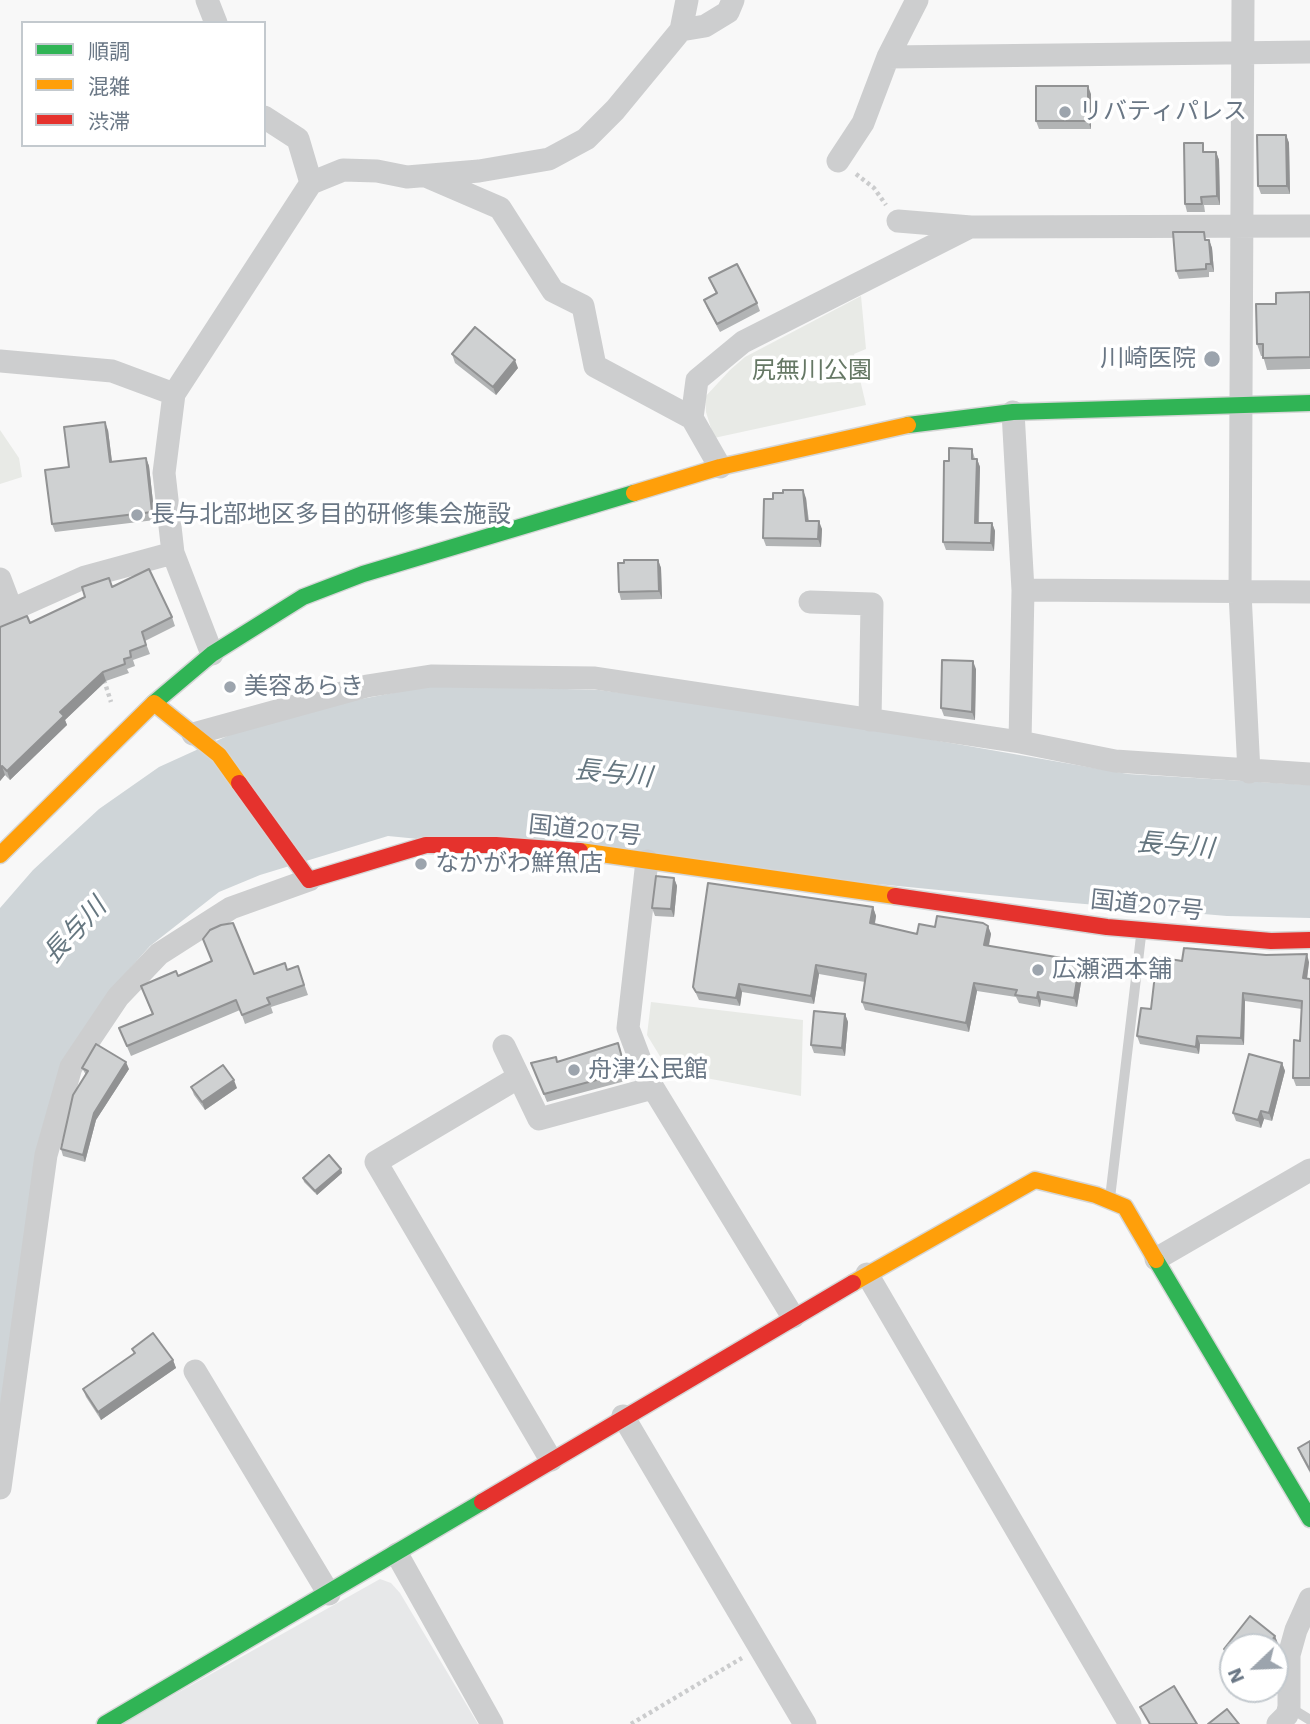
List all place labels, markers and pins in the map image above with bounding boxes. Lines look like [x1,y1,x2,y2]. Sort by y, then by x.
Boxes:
place label: リバティパレス [1079,98,1247,126]
marker: リバティパレス [1057,104,1073,120]
place label: 川崎医院 [1100,345,1196,373]
marker: 川崎医院 [1202,349,1222,369]
place label: 長与北部地区多目的研修集会施設 [151,501,511,529]
marker: 長与北部地区多目的研修集会施設 [129,507,145,523]
place label: 美容あらき [244,673,364,701]
marker: 美容あらき [222,679,238,695]
place label: なかがわ鮮魚店 [435,850,603,878]
marker: なかがわ鮮魚店 [413,856,429,872]
place label: 広瀬酒本舗 [1052,956,1172,984]
marker: 広瀬酒本舗 [1030,962,1046,978]
place label: 舟津公民館 [588,1056,708,1084]
marker: 舟津公民館 [566,1062,582,1078]

